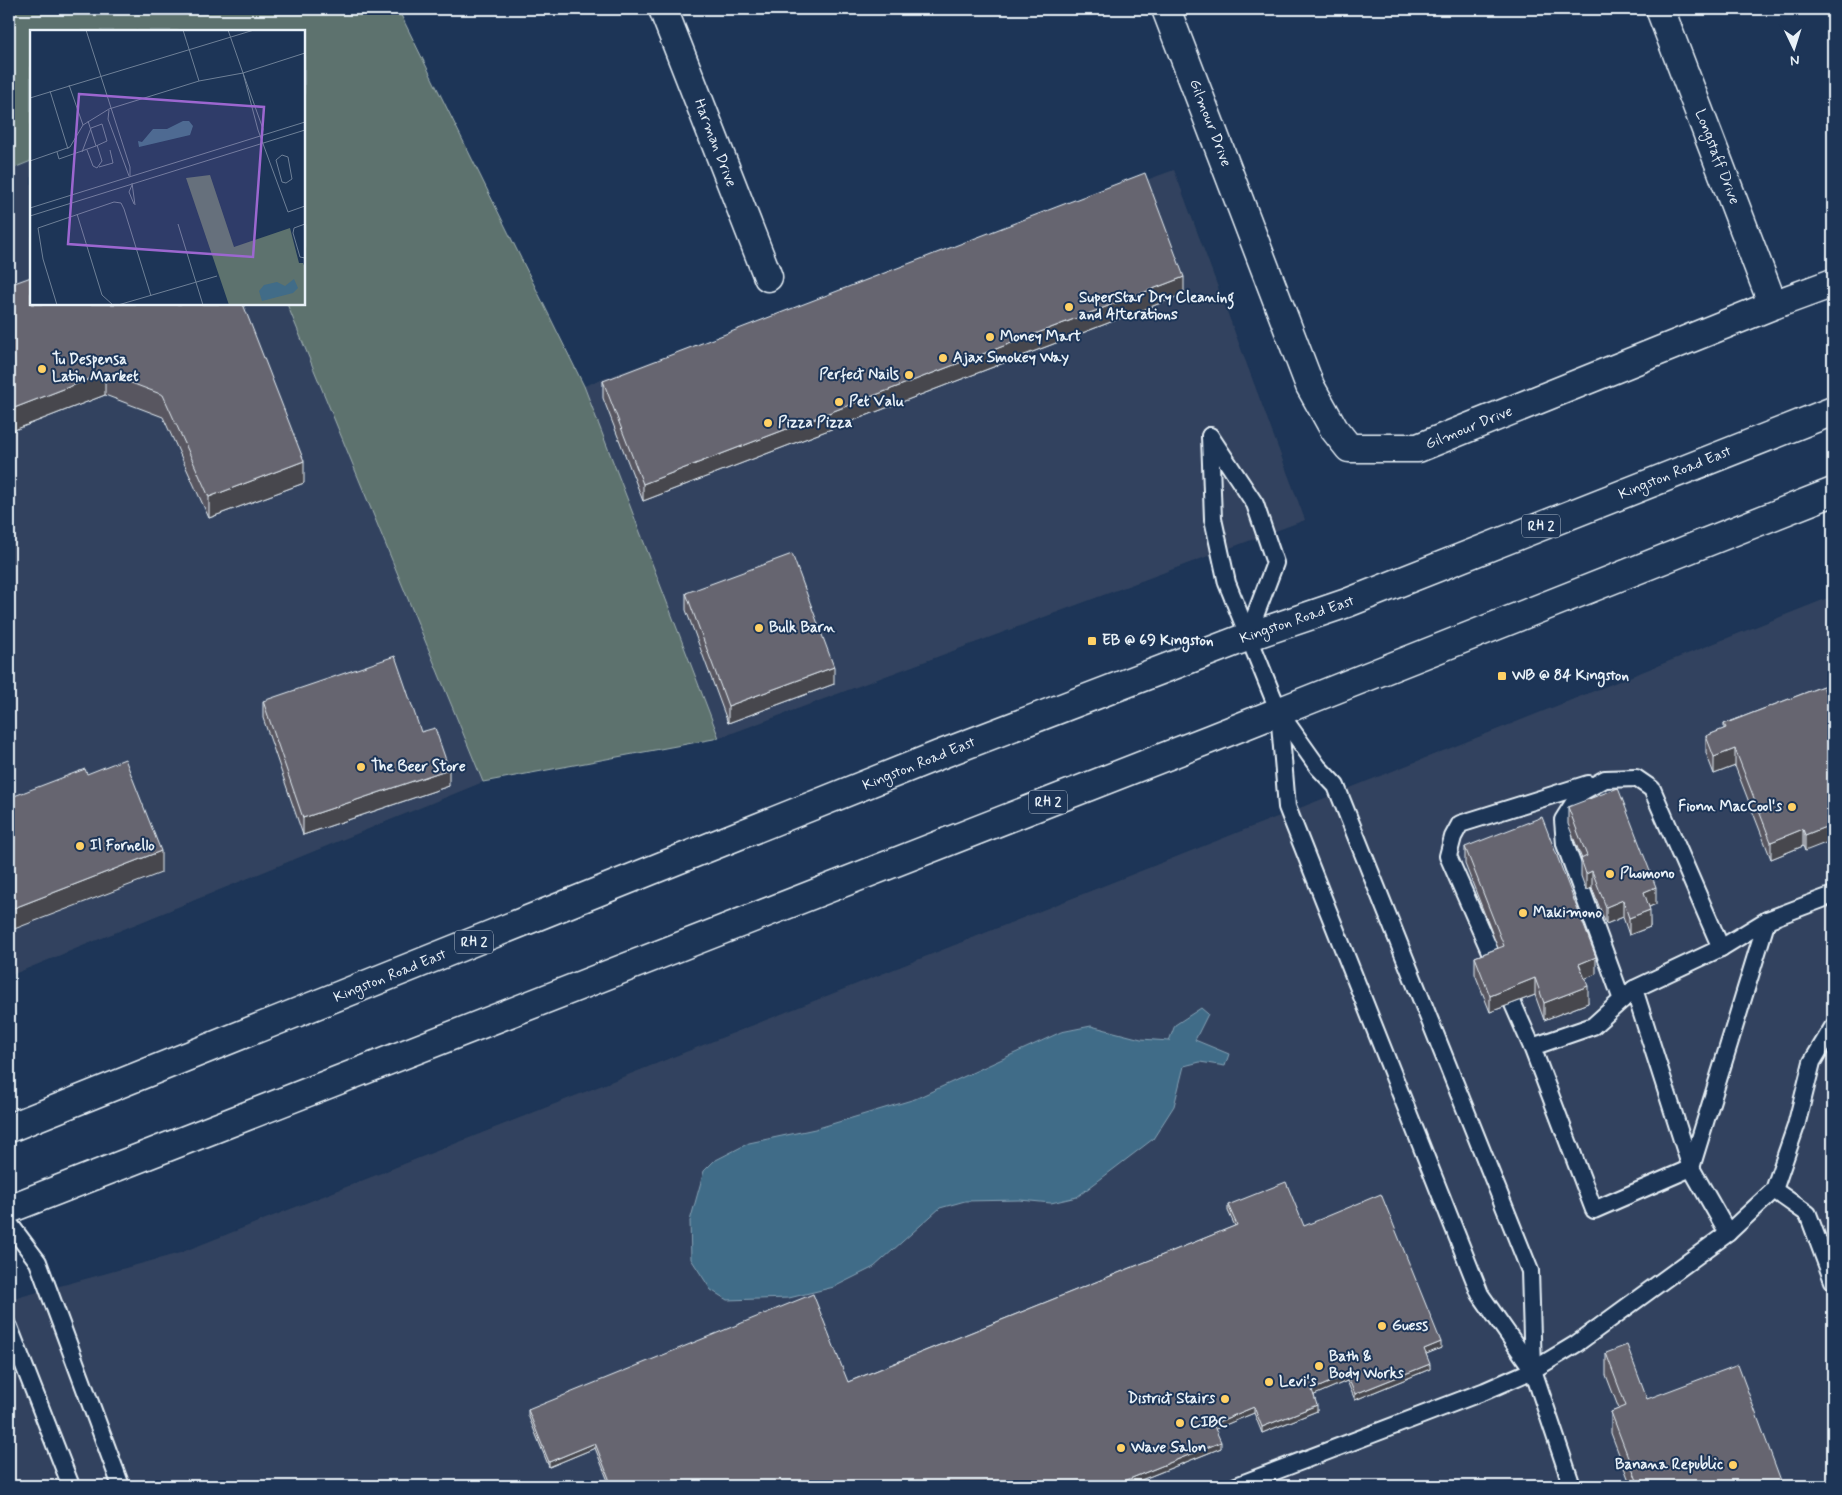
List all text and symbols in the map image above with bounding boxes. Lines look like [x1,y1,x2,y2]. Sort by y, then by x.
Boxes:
north arrow [1770,22,1820,72]
inset map [30,30,305,305]
text: N [1790,51,1800,69]
street label: Gilmour Drive [1184,76,1236,170]
street label: Harman Drive [689,96,741,190]
street label: Longstaff Drive [1689,106,1744,208]
place label: SuperStar Dry Cleaning and Alterations [1079,288,1234,325]
marker: SuperStar Dry Cleaning and Alterations [1063,301,1075,313]
place label: Money Mart [1000,327,1081,347]
marker: Money Mart [984,331,996,343]
place label: Ajax Smokey Way [953,348,1069,368]
place label: Tu Despensa Latin Market [52,350,139,387]
marker: Ajax Smokey Way [937,352,949,364]
marker: Tu Despensa Latin Market [36,363,48,375]
place label: Perfect Nails [819,365,899,385]
marker: Perfect Nails [903,369,915,381]
place label: Pet Valu [849,392,904,412]
marker: Pet Valu [833,396,845,408]
street label: Gilmour Drive [1422,401,1516,455]
place label: Pizza Pizza [778,413,853,433]
marker: Pizza Pizza [762,417,774,429]
street label: Kingston Road East [1616,441,1735,506]
road number: RH 2 [1522,514,1560,538]
street label: Kingston Road East [1237,591,1358,650]
place label: Bulk Barn [769,618,835,638]
marker: Bulk Barn [753,622,765,634]
place label: EB @ 69 Kingston [1102,631,1214,653]
marker: EB @ 69 Kingston [1086,635,1098,647]
place label: WB @ 84 Kingston [1511,666,1629,688]
marker: WB @ 84 Kingston [1496,670,1508,682]
street label: Kingston Road East [860,732,979,797]
place label: The Beer Store [371,757,466,777]
marker: The Beer Store [355,761,367,773]
road number: RH 2 [1029,790,1067,814]
place label: Fionn MacCool's [1678,797,1782,817]
marker: Fionn MacCool's [1786,801,1798,813]
place label: Il Fornello [90,836,155,856]
marker: Il Fornello [74,840,86,852]
place label: Phomono [1620,864,1675,884]
marker: Phomono [1604,868,1616,880]
place label: Makimono [1533,903,1602,923]
marker: Makimono [1517,907,1529,919]
road number: RH 2 [455,930,493,954]
street label: Kingston Road East [331,944,450,1009]
place label: Guess [1392,1316,1428,1336]
marker: Guess [1376,1320,1388,1332]
place label: Bath & Body Works [1329,1347,1404,1384]
marker: Bath & Body Works [1313,1360,1325,1372]
place label: Levi's [1279,1372,1317,1392]
marker: Levi's [1263,1376,1275,1388]
place label: District Stairs [1128,1389,1215,1409]
marker: District Stairs [1219,1393,1231,1405]
place label: CIBC [1190,1413,1228,1433]
marker: CIBC [1174,1417,1186,1429]
place label: Wave Salon [1130,1438,1206,1458]
marker: Wave Salon [1115,1442,1127,1454]
place label: Banana Republic [1615,1455,1723,1475]
marker: Banana Republic [1727,1459,1739,1471]

